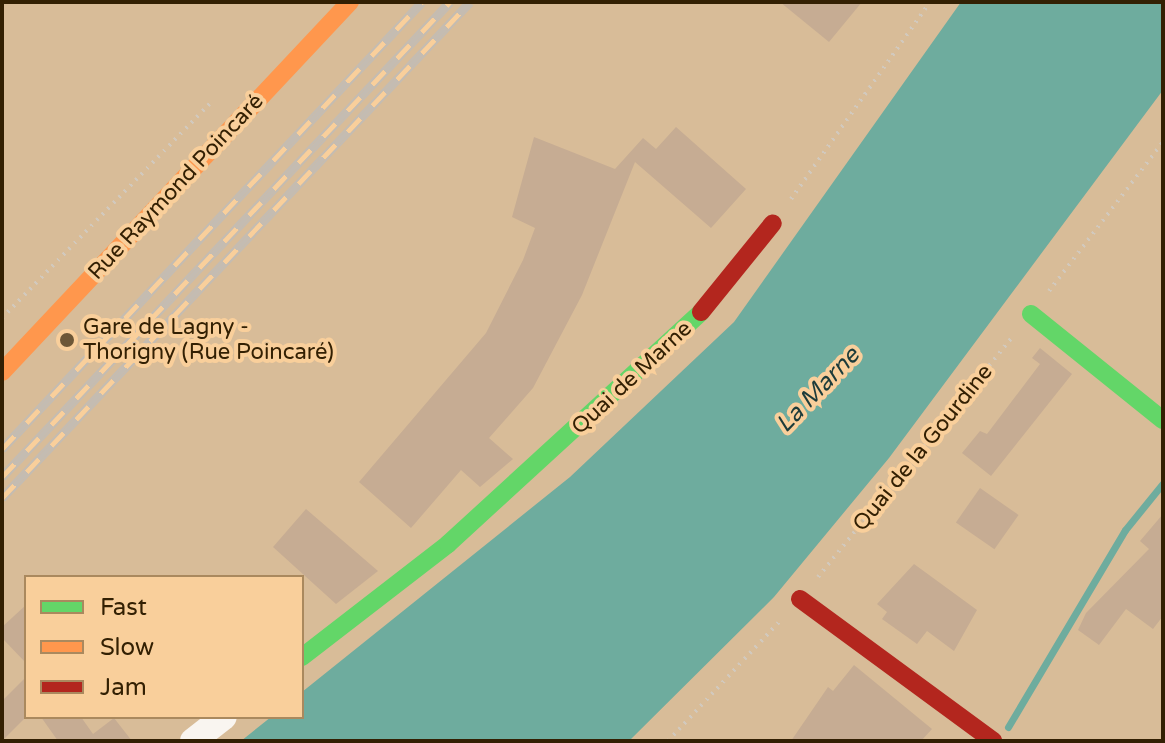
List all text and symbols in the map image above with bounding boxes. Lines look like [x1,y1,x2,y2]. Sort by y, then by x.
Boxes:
street label: Rue Raymond Poincaré [83,88,269,286]
place label: Gare de Lagny - Thorigny (Rue Poincaré) [83,314,334,366]
street label: Quai de Marne [566,316,698,440]
marker: Gare de Lagny - Thorigny (Rue Poincaré) [58,331,76,349]
water label: La Marne [770,341,866,439]
street label: Quai de la Gourdine [848,359,998,537]
legend [24,575,304,719]
text: Fast [100,593,147,622]
text: Slow [100,633,154,662]
text: Jam [100,673,147,702]

